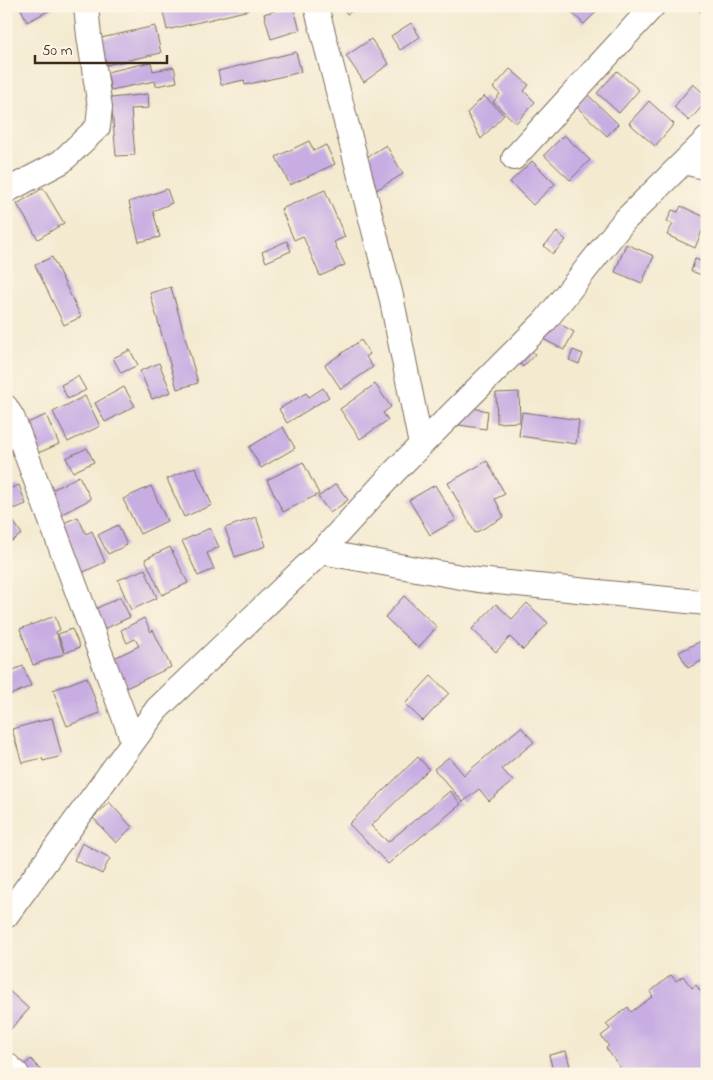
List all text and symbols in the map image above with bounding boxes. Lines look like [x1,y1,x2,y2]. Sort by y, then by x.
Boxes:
scale bar [35,32,168,64]
text: 50 m [42,40,73,62]

